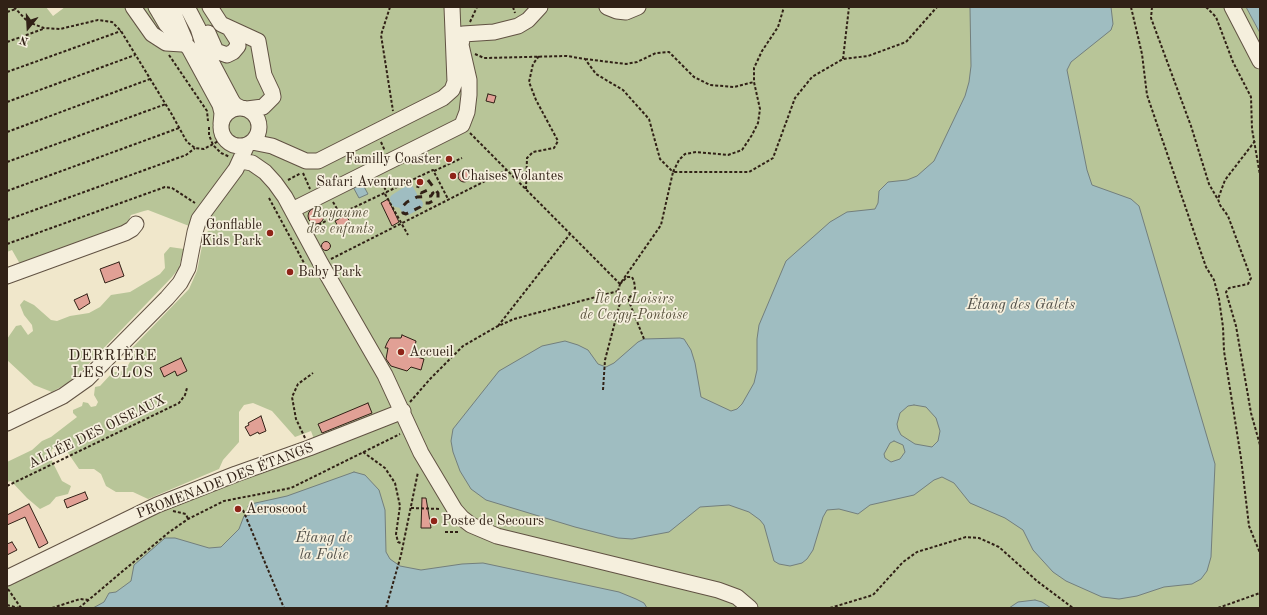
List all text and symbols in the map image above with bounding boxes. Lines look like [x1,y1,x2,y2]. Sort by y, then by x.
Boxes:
north arrow [8,8,48,48]
text: N [18,33,30,46]
place label: Familly Coaster [345,151,441,167]
marker: Familly Coaster [444,154,454,164]
place label: Chaises Volantes [461,168,563,184]
marker: Chaises Volantes [448,171,458,181]
place label: Safari Aventure [316,174,412,190]
marker: Safari Aventure [415,177,425,187]
park label: Royaume des enfants [306,205,374,238]
place label: Gonflable Kids Park [201,217,262,250]
marker: Gonflable Kids Park [265,228,275,238]
place label: Baby Park [298,264,362,280]
marker: Baby Park [285,267,295,277]
park label: Île de Loisirs de Cergy-Pontoise [580,291,688,324]
water label: Étang des Galets [967,296,1075,314]
place label: Accueil [409,344,453,360]
district label: DERRIÈRE LES CLOS [69,347,157,382]
marker: Accueil [396,347,406,357]
street label: ALLÉE DES OISEAUX [26,391,168,473]
street label: PROMENADE DES ÉTANGS [134,439,316,523]
place label: Aeroscoot [246,501,307,517]
marker: Aeroscoot [233,504,243,514]
place label: Poste de Secours [442,513,544,529]
marker: Poste de Secours [429,516,439,526]
water label: Étang de la Folie [295,529,353,564]

